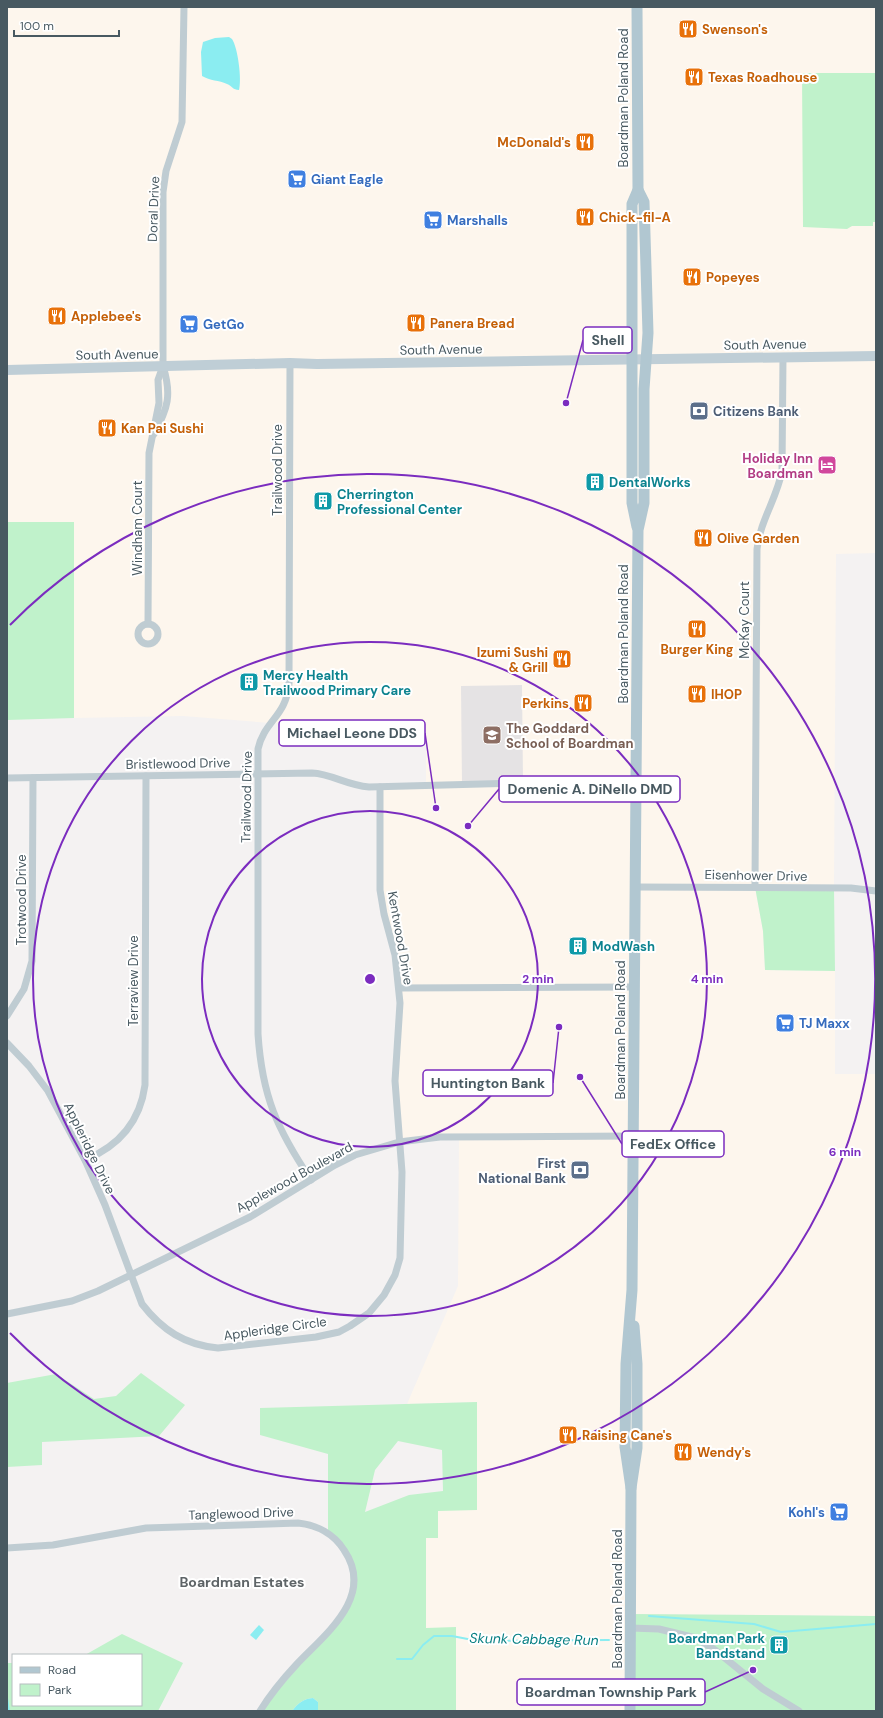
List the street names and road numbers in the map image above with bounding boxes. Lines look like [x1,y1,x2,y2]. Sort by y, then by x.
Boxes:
street label: Boardman Poland Road [615,28,632,168]
street label: Doral Drive [144,176,163,242]
street label: South Avenue [723,335,807,354]
street label: South Avenue [399,340,483,359]
street label: South Avenue [75,345,159,364]
street label: Trailwood Drive [269,424,286,516]
street label: Windham Court [129,480,146,576]
street label: Boardman Poland Road [615,564,632,704]
street label: McKay Court [736,581,753,659]
street label: Trailwood Drive [237,751,256,843]
street label: Bristlewood Drive [126,754,230,773]
street label: Trotwood Drive [13,854,30,946]
street label: Eisenhower Drive [704,866,808,885]
street label: Kentwood Drive [384,890,417,986]
street label: Terraview Drive [125,935,142,1027]
street label: Boardman Poland Road [612,960,629,1100]
street label: Appleridge Drive [60,1100,119,1197]
street label: Applewood Boulevard [233,1138,356,1217]
street label: Appleridge Circle [222,1313,328,1344]
street label: Tanglewood Drive [188,1503,294,1524]
street label: Boardman Poland Road [609,1529,626,1669]

